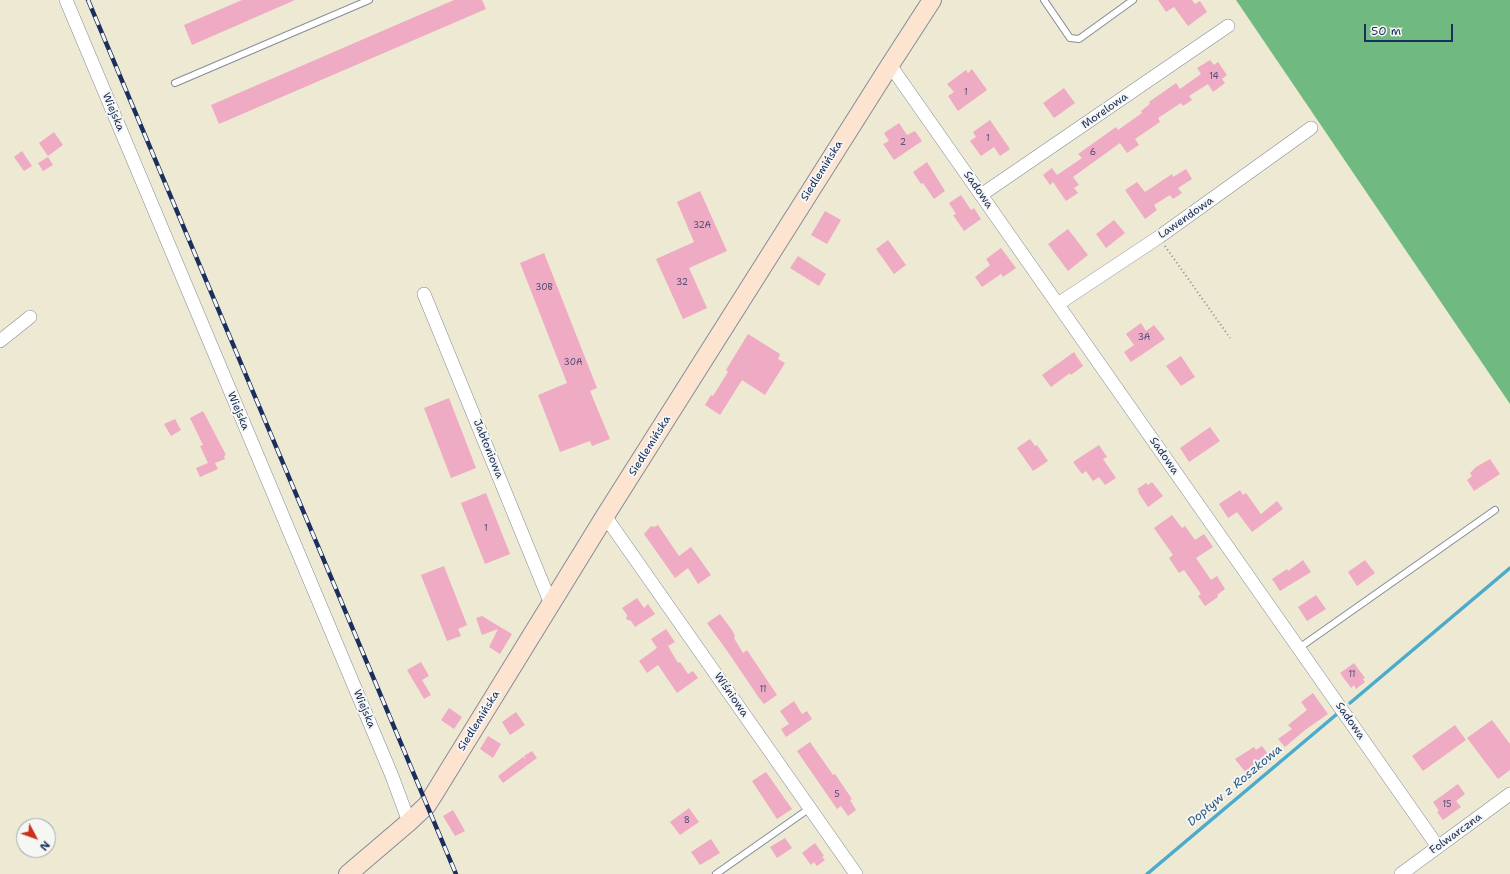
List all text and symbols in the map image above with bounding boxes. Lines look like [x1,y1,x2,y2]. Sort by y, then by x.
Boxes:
scale bar [1366,16,1455,42]
text: 50 m [1371,23,1401,39]
house number: 14 [1209,72,1219,82]
house number: 1 [964,88,968,98]
street label: Morelowa [1079,90,1131,132]
street label: Wiejska [99,91,127,133]
house number: 1 [986,134,990,144]
street label: Siedlemińska [798,138,846,204]
house number: 2 [900,138,906,148]
house number: 6 [1090,148,1096,158]
street label: Sadowa [960,169,996,211]
street label: Lawendowa [1156,194,1216,242]
house number: 32A [693,221,711,231]
house number: 32 [676,278,688,288]
house number: 30B [535,283,553,293]
house number: 3A [1138,333,1150,343]
house number: 30A [564,358,582,368]
street label: Wiejska [224,390,252,432]
street label: Siedlemińska [626,413,674,479]
street label: Jabłoniowa [470,417,506,481]
street label: Sadowa [1146,435,1182,477]
house number: 1 [484,524,488,534]
street label: Wiśniowa [711,670,751,720]
house number: 11 [1348,670,1356,680]
house number: 11 [759,685,767,695]
street label: Wiejska [350,688,378,730]
street label: Siedlemińska [455,688,503,754]
street label: Sadowa [1332,700,1368,742]
water label: Dopływ z Roszkowa [1185,742,1285,830]
house number: 5 [834,790,840,800]
house number: 15 [1442,800,1452,810]
street label: Folwarczna [1427,811,1485,857]
house number: 8 [684,816,690,826]
north arrow [16,818,56,858]
text: N [36,837,53,854]

